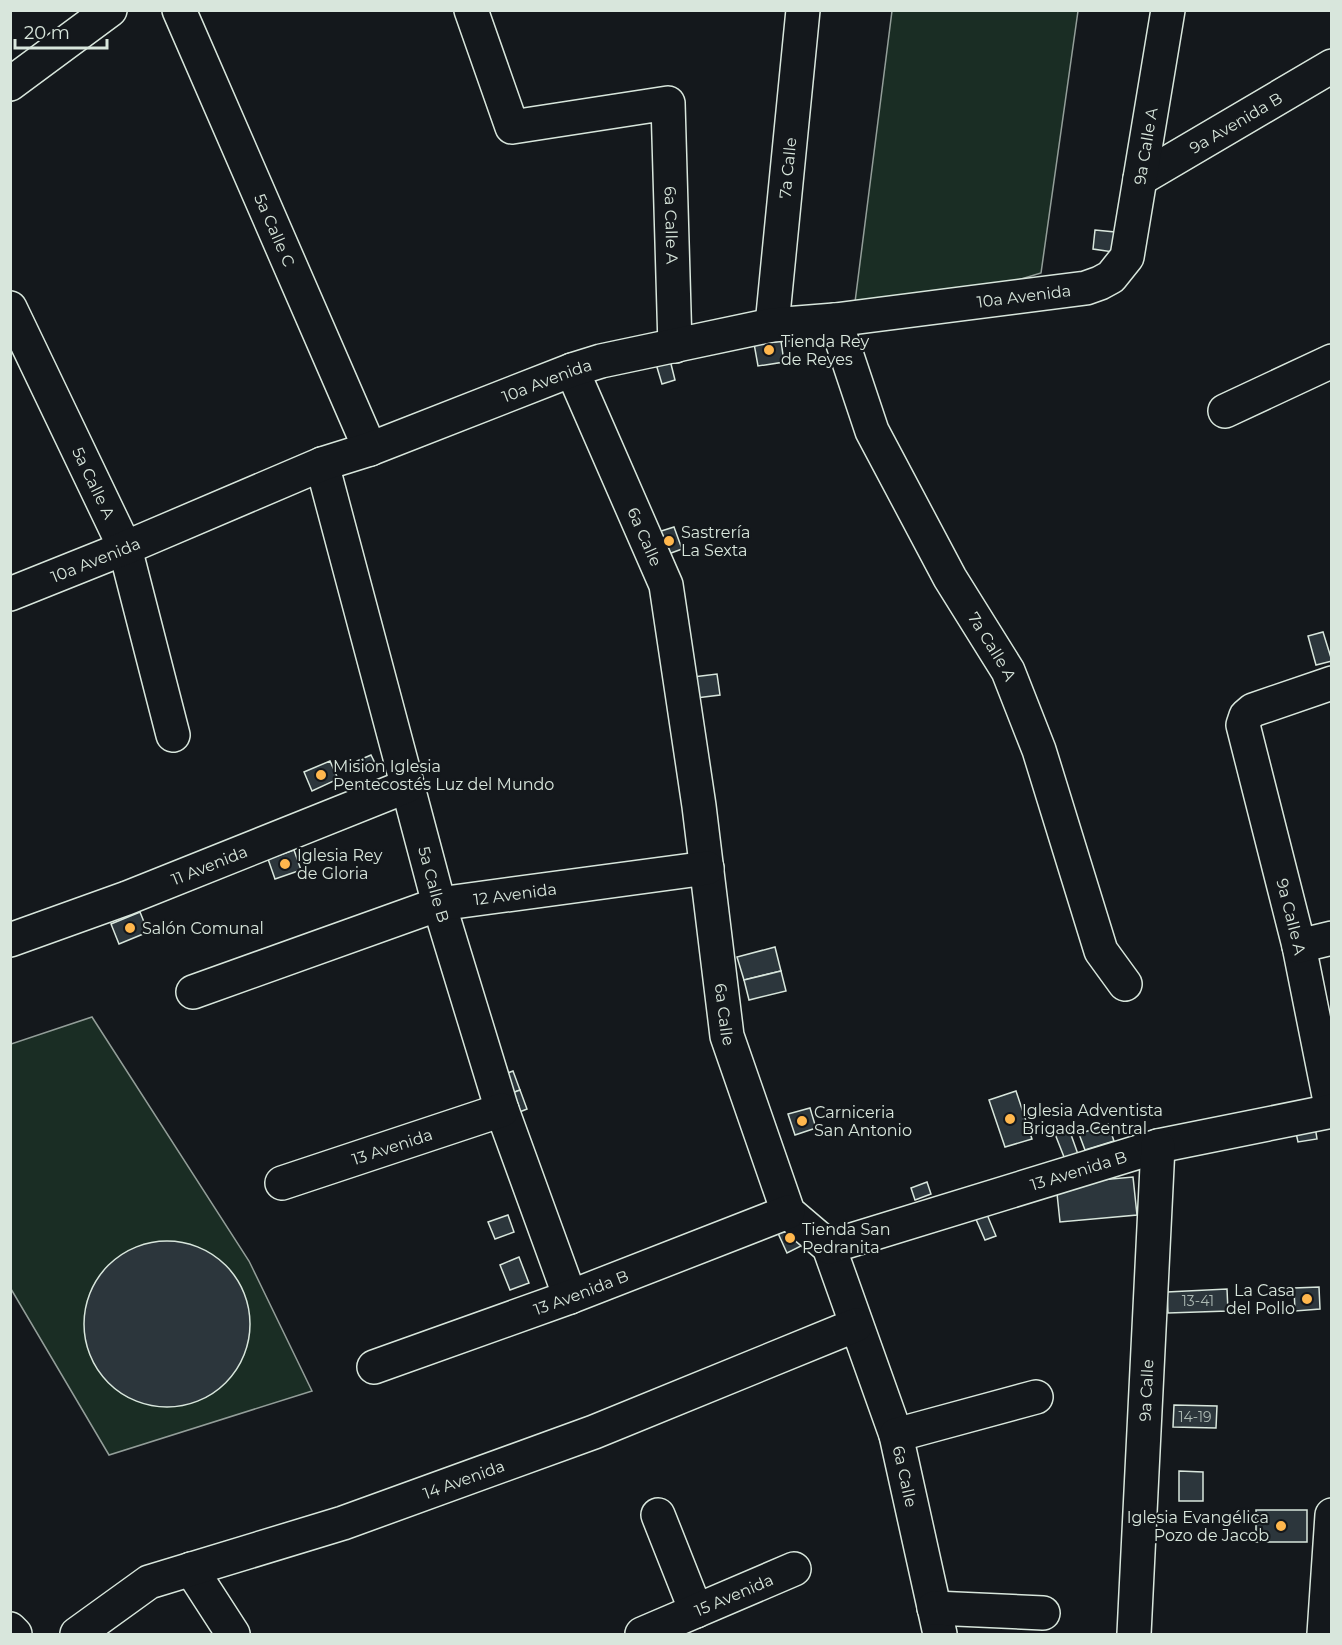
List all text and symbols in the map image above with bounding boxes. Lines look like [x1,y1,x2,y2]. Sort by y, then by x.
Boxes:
scale bar [15,12,106,50]
text: 20 m [24,22,70,44]
street label: 9a Avenida B [1186,88,1285,157]
street label: 9a Calle A [1130,106,1161,186]
street label: 7a Calle [775,136,800,199]
street label: 6a Calle A [661,186,682,265]
street label: 5a Calle C [251,191,299,269]
street label: 10a Avenida [976,281,1072,311]
place label: Tienda Rey de Reyes [781,332,870,369]
marker: Tienda Rey de Reyes [762,343,776,357]
street label: 10a Avenida [499,355,594,406]
street label: 5a Calle A [69,444,119,522]
street label: 6a Calle [624,504,666,569]
place label: Sastrería La Sexta [681,523,751,560]
street label: 10a Avenida [48,533,143,586]
marker: Sastrería La Sexta [662,534,676,548]
street label: 7a Calle A [964,609,1021,684]
place label: Mision Iglesia Pentecostés Luz del Mundo [333,757,554,794]
marker: Mision Iglesia Pentecostés Luz del Mundo [314,768,328,782]
street label: 11 Avenida [168,841,250,889]
street label: 5a Calle B [415,844,454,925]
place label: Iglesia Rey de Gloria [297,846,383,883]
marker: Iglesia Rey de Gloria [278,857,292,871]
street label: 9a Calle A [1273,877,1310,957]
street label: 12 Avenida [472,879,558,909]
place label: Salón Comunal [142,919,264,938]
marker: Salón Comunal [123,921,137,935]
street label: 6a Calle [711,982,739,1048]
place label: Iglesia Adventista Brigada Central [1022,1101,1163,1138]
place label: Carniceria San Antonio [814,1103,912,1140]
marker: Iglesia Adventista Brigada Central [1003,1112,1017,1126]
marker: Carniceria San Antonio [795,1114,809,1128]
street label: 13 Avenida [349,1124,435,1169]
street label: 13 Avenida B [1028,1147,1129,1194]
place label: Tienda San Pedranita [802,1220,891,1257]
marker: Tienda San Pedranita [783,1231,797,1245]
street label: 13 Avenida B [531,1266,631,1319]
place label: La Casa del Pollo [1226,1281,1295,1318]
house number: 13-41 [1182,1292,1214,1310]
marker: La Casa del Pollo [1300,1292,1314,1306]
street label: 9a Calle [1135,1359,1157,1422]
house number: 14-19 [1178,1408,1212,1426]
street label: 6a Calle [889,1444,921,1509]
street label: 14 Avenida [420,1456,507,1503]
place label: Iglesia Evangélica Pozo de Jacob [1127,1508,1269,1545]
marker: Iglesia Evangélica Pozo de Jacob [1274,1519,1288,1533]
street label: 15 Avenida [692,1569,776,1620]

